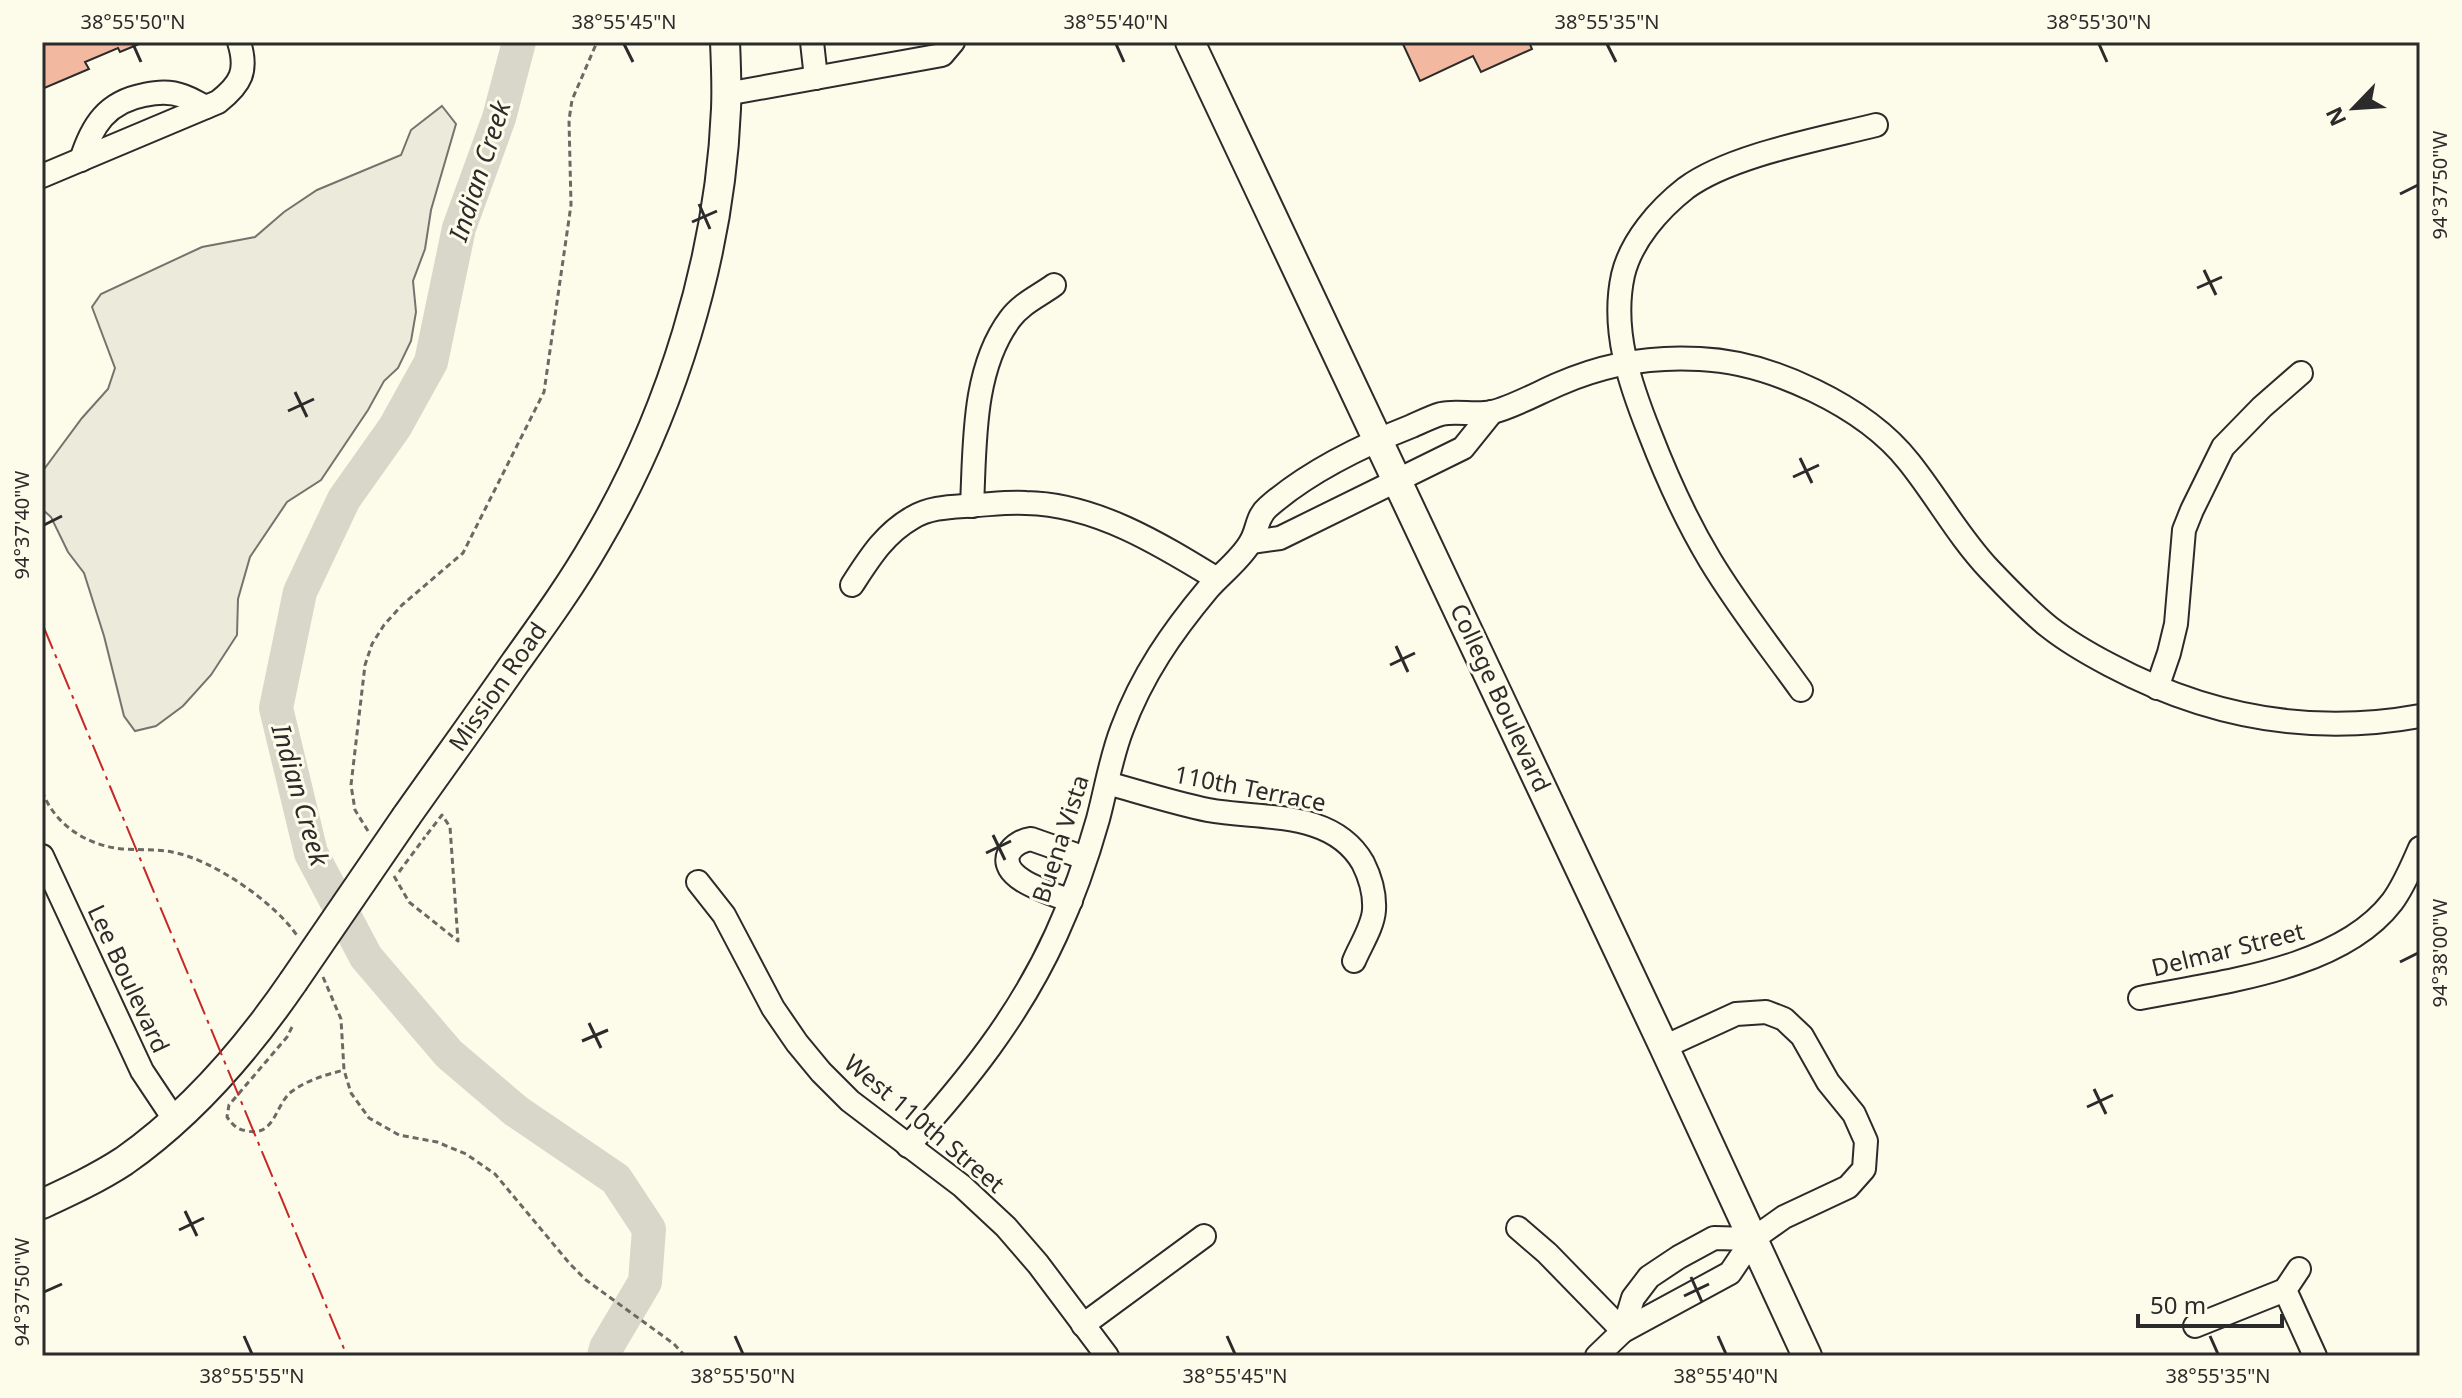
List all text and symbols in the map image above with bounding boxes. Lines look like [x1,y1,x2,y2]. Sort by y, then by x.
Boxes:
text: 38°55'50"N [80,8,186,35]
text: 38°55'45"N [571,8,677,35]
text: 38°55'40"N [1063,8,1169,35]
text: 38°55'35"N [1554,8,1660,35]
text: 38°55'30"N [2046,8,2152,35]
north arrow [2314,68,2394,148]
water label: Indian Creek [439,95,519,247]
text: N [2318,102,2352,131]
text: 94°37'50"W [2426,130,2453,239]
text: 94°37'40"W [8,470,35,579]
street label: College Boulevard [1443,598,1559,797]
street label: Mission Road [440,615,553,757]
water label: Indian Creek [263,719,339,871]
street label: 110th Terrace [1172,757,1329,818]
street label: Buena Vista [1023,770,1096,907]
text: 94°38'00"W [2426,898,2453,1007]
street label: Lee Boulevard [81,899,178,1058]
street label: Delmar Street [2148,914,2308,983]
street label: West 110th Street [838,1046,1012,1200]
text: 94°37'50"W [8,1237,35,1346]
scale bar [2138,1278,2282,1328]
text: 50 m [2150,1288,2206,1321]
text: 38°55'55"N [199,1362,305,1389]
text: 38°55'50"N [690,1362,796,1389]
text: 38°55'45"N [1182,1362,1288,1389]
text: 38°55'40"N [1673,1362,1779,1389]
text: 38°55'35"N [2165,1362,2271,1389]

